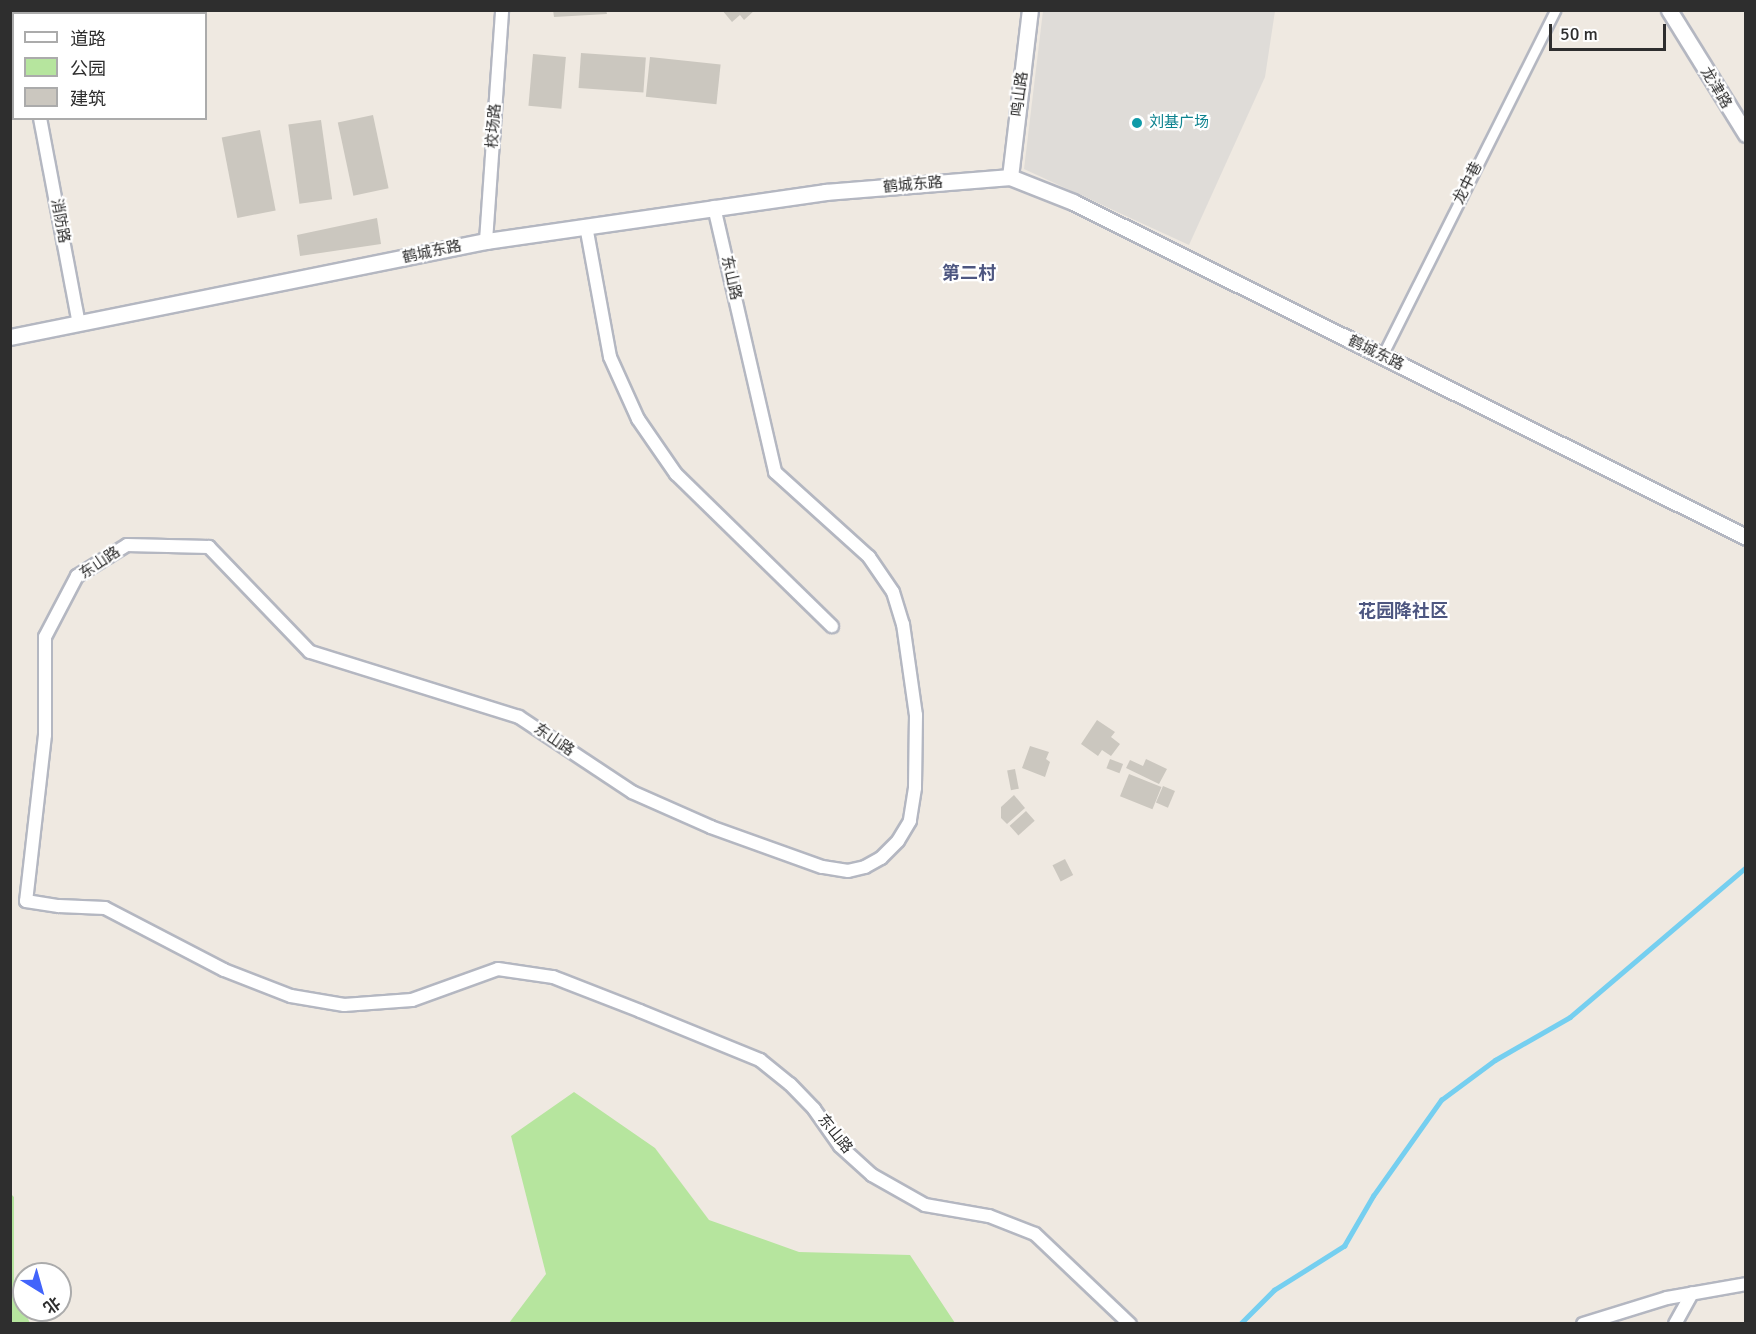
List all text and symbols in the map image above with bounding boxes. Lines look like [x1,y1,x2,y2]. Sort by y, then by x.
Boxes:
legend [12,12,207,120]
scale bar [1552,12,1669,50]
text: 50 m [1560,23,1598,45]
text: 道路 [70,28,106,50]
text: 公园 [70,58,106,80]
street label: 龙津路 [1697,64,1735,112]
street label: 鸣山路 [1008,71,1032,117]
text: 建筑 [70,88,106,110]
street label: 校场路 [483,103,505,149]
place label: 刘基广场 [1149,114,1209,132]
marker: 刘基广场 [1130,116,1144,130]
street label: 龙中巷 [1450,159,1486,207]
street label: 鹤城东路 [882,173,944,197]
street label: 消防路 [47,197,73,245]
street label: 鹤城东路 [401,237,463,267]
street label: 东山路 [717,254,745,302]
district label: 第二村 [942,262,996,284]
street label: 鹤城东路 [1345,332,1407,374]
street label: 东山路 [76,543,124,583]
district label: 花园降社区 [1358,600,1448,622]
street label: 东山路 [530,720,578,760]
street label: 东山路 [814,1111,856,1157]
north arrow [12,1262,72,1322]
text: 北 [39,1292,64,1318]

